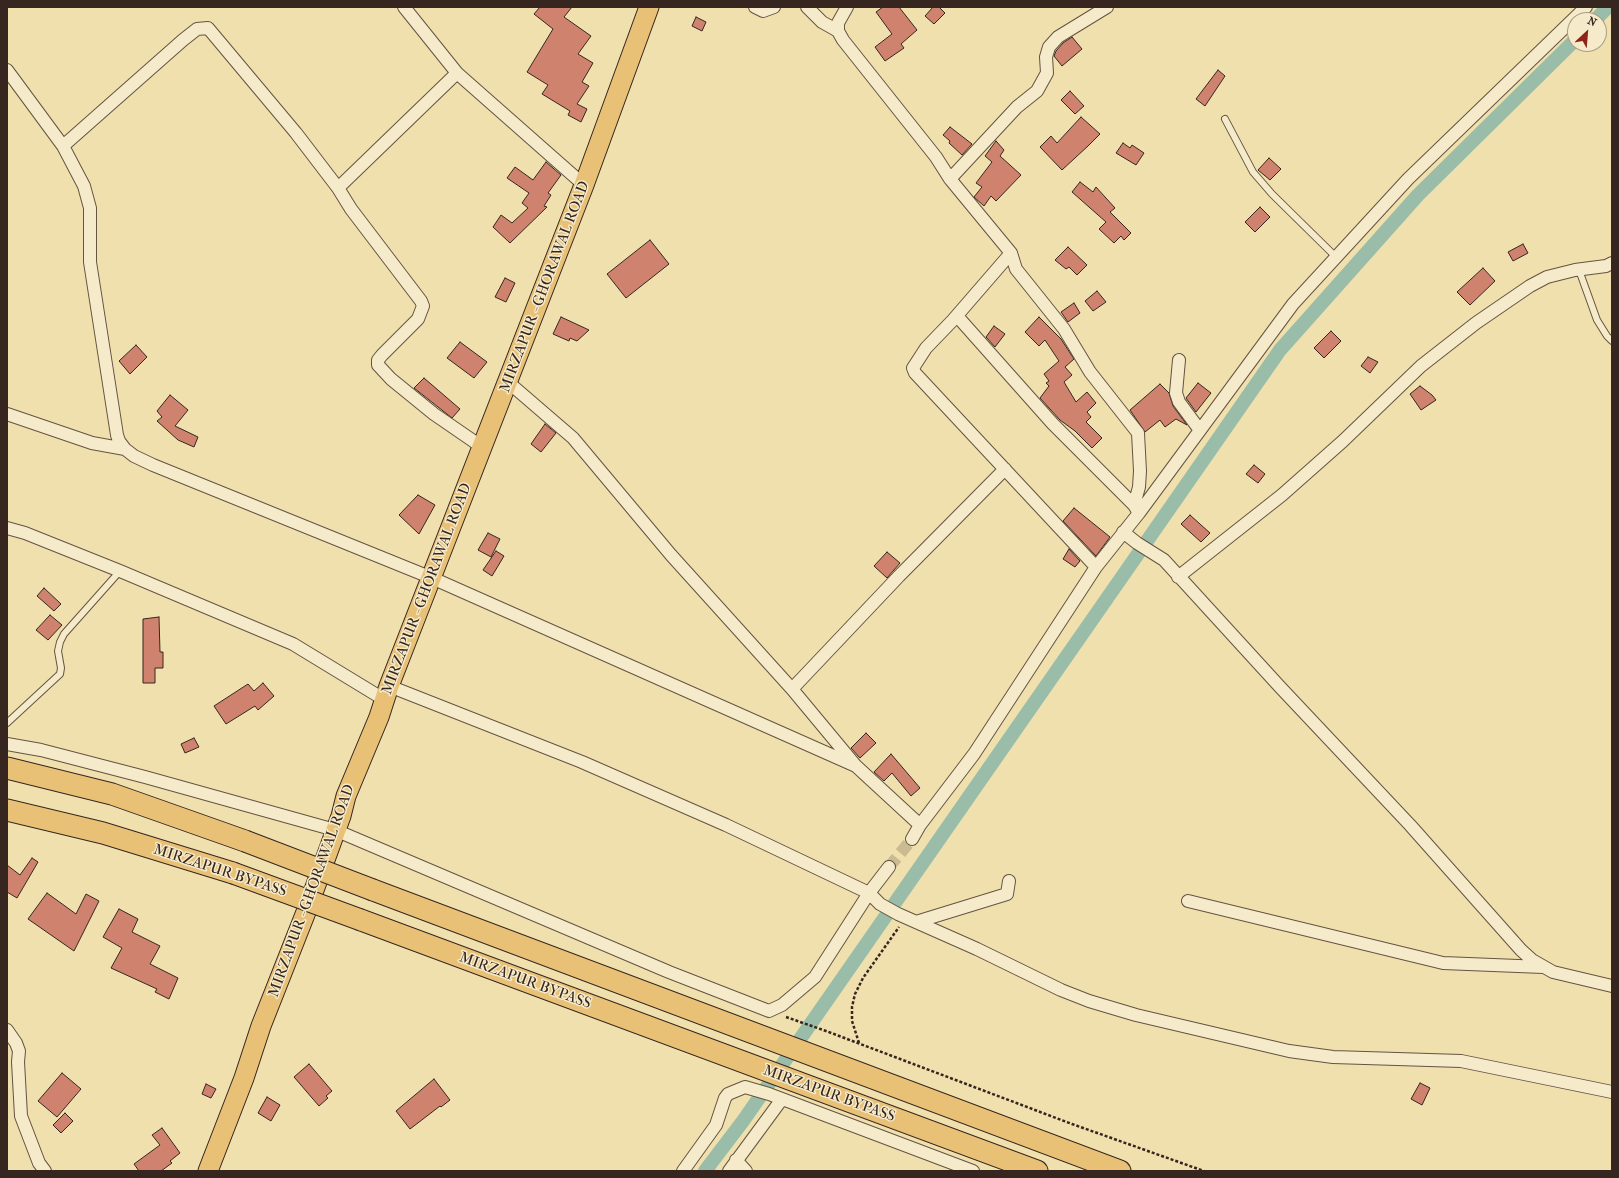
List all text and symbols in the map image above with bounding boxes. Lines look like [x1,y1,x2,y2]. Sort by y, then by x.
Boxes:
north arrow [1567,12,1607,52]
text: N [1585,14,1599,29]
street label: MIRZAPUR - GHORAWAL ROAD [496,179,594,395]
street label: MIRZAPUR - GHORAWAL ROAD [378,481,476,697]
street label: MIRZAPUR - GHORAWAL ROAD [265,782,359,1000]
street label: MIRZAPUR BYPASS [151,841,289,901]
street label: MIRZAPUR BYPASS [457,949,593,1013]
street label: MIRZAPUR BYPASS [761,1062,897,1126]

